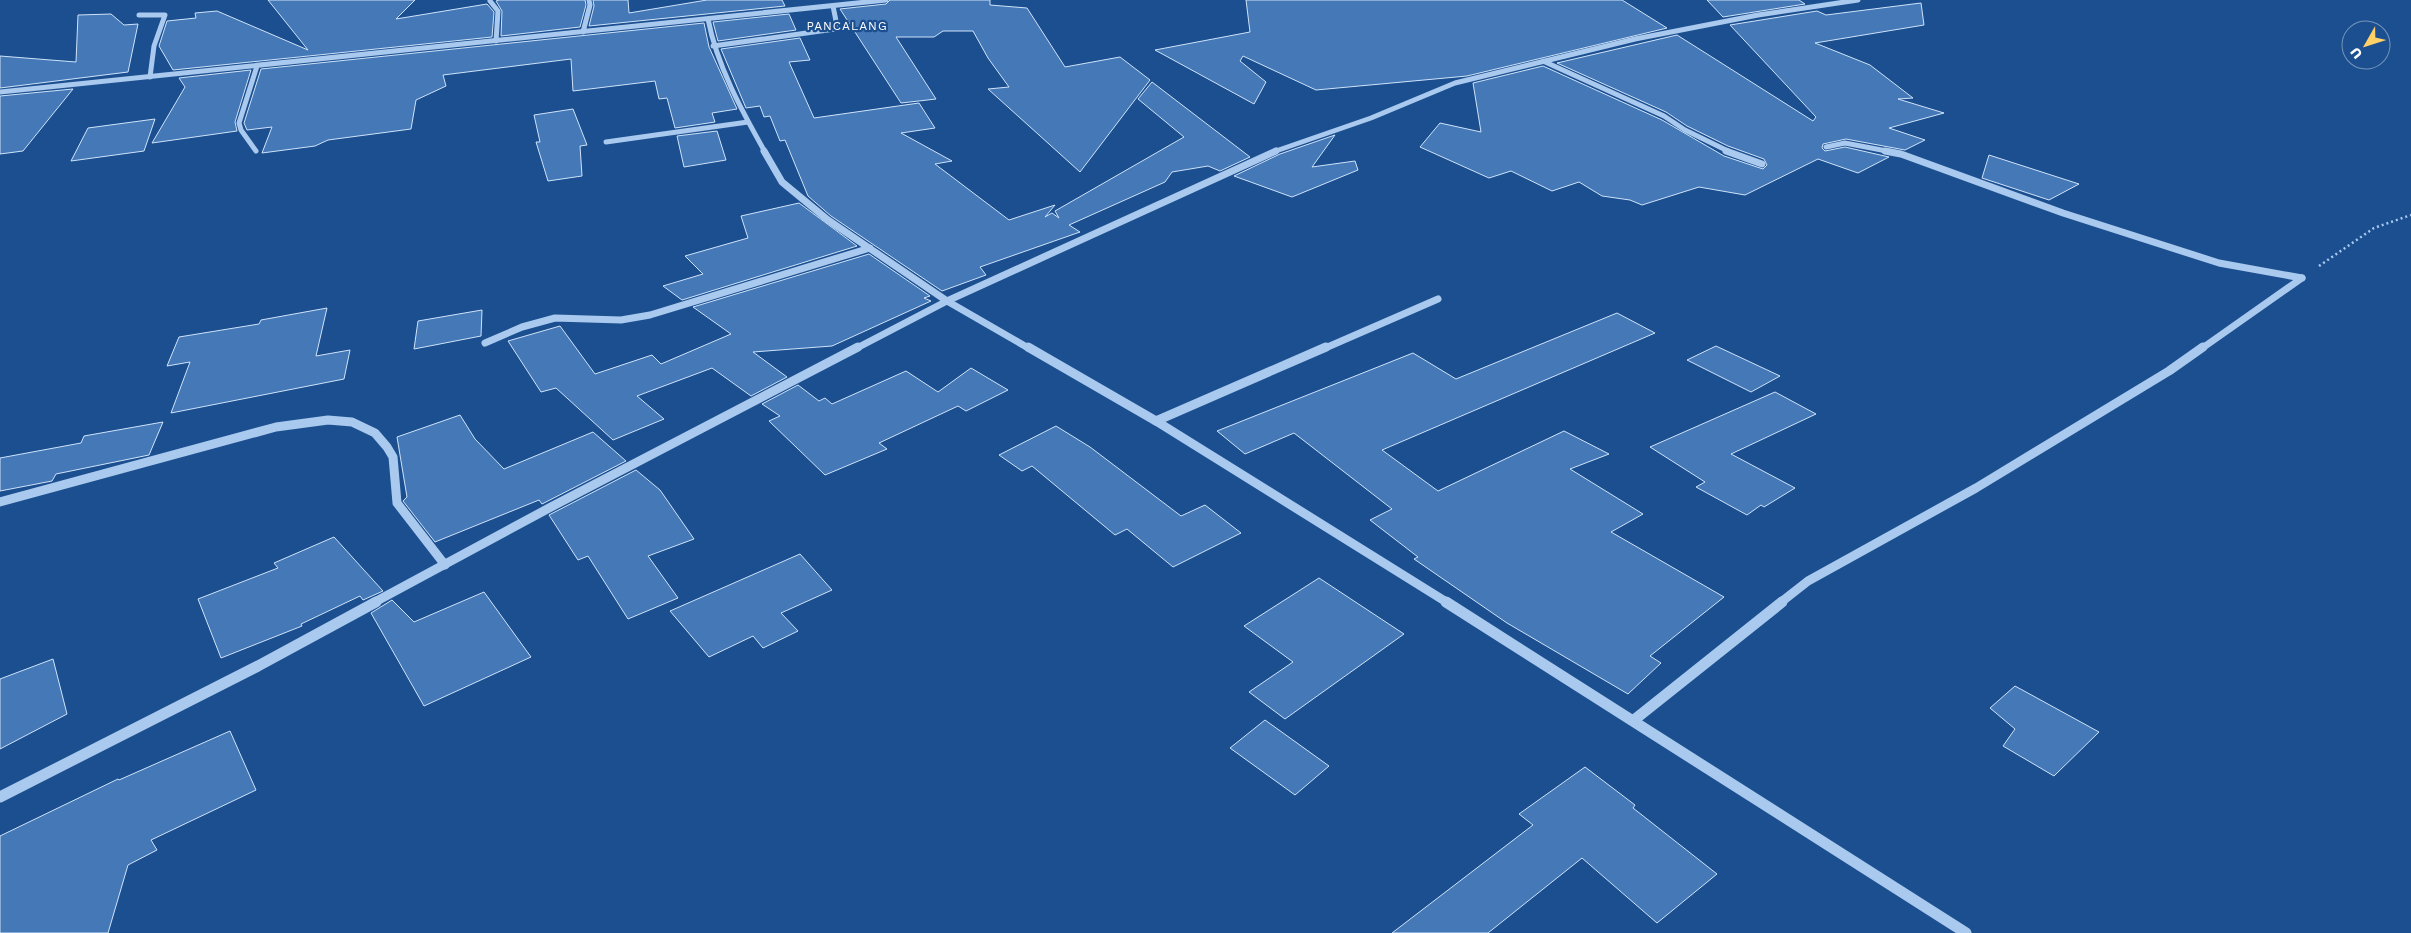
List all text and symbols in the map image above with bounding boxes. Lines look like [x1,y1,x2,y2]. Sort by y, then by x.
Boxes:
district label: PANCALANG [806,19,888,33]
north arrow [2341,20,2391,70]
text: U [2347,44,2365,62]

